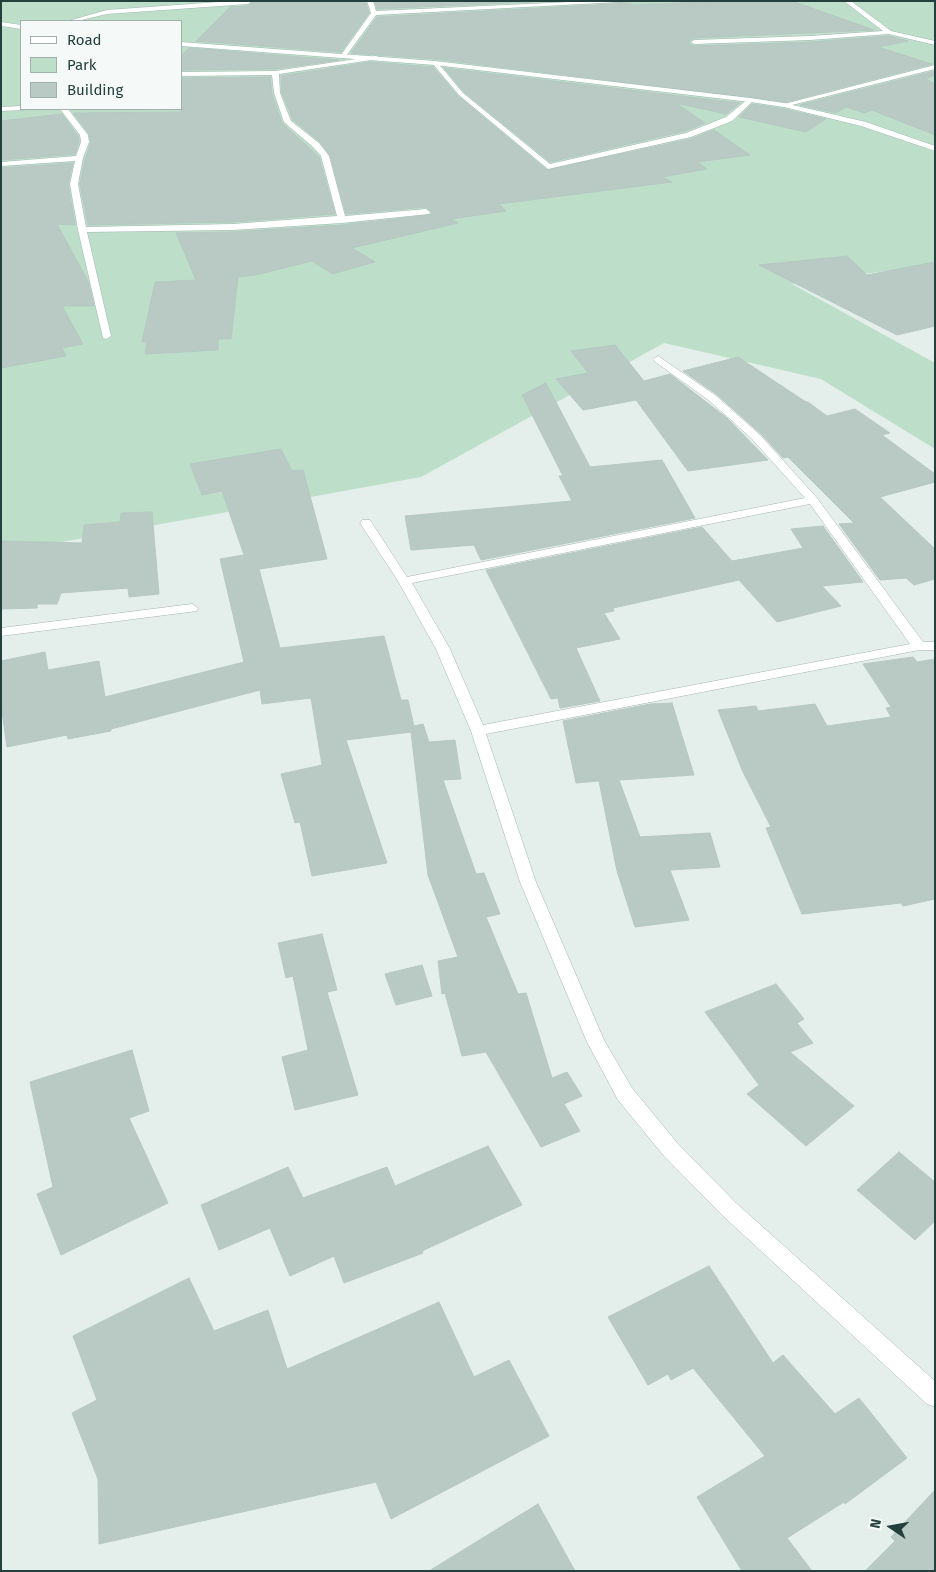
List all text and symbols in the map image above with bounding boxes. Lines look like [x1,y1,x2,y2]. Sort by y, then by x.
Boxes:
legend [20,20,182,110]
text: Road [67,31,102,49]
text: Park [67,56,97,74]
text: Building [67,81,123,99]
north arrow [866,1502,916,1552]
text: N [867,1517,885,1530]

